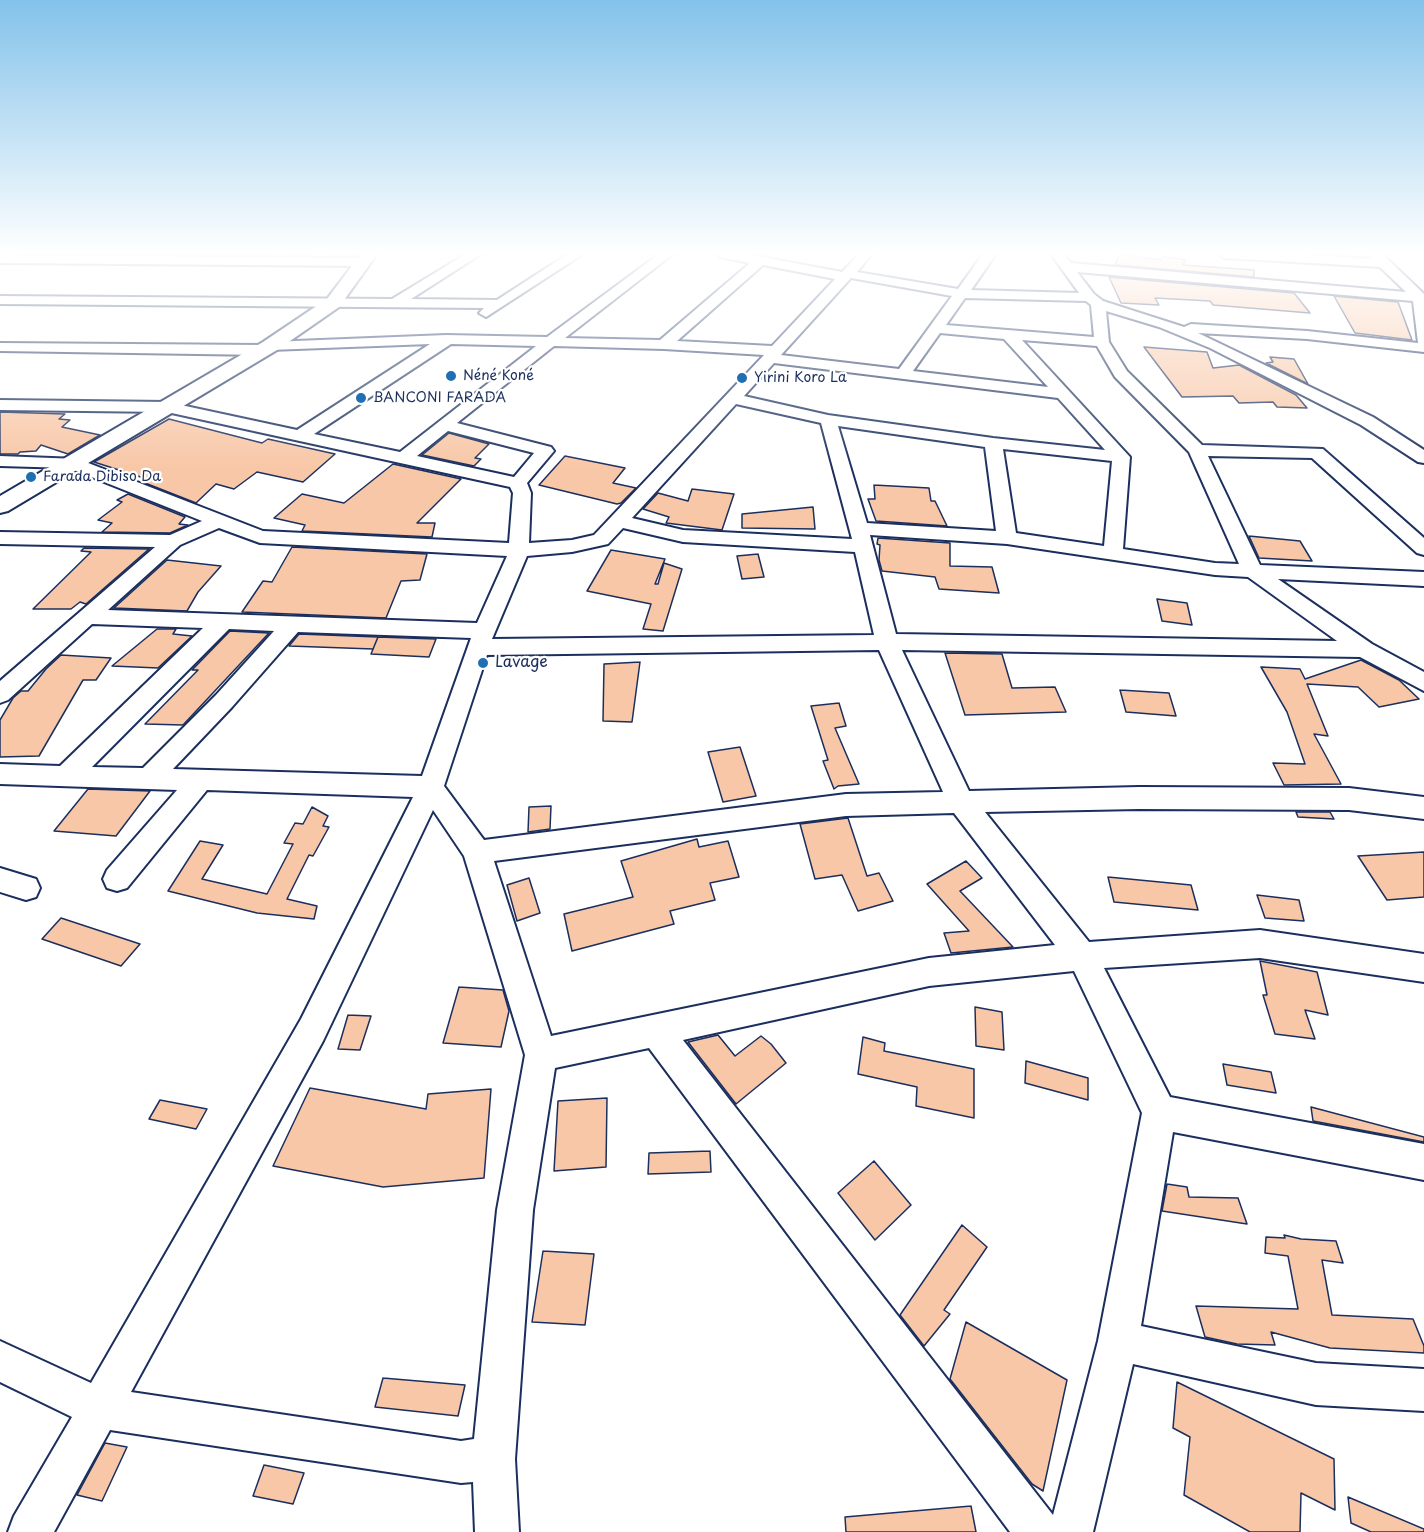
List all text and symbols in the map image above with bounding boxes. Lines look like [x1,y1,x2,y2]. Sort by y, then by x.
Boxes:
place label: Néné Koné [463,368,534,384]
marker: Néné Koné [444,369,458,383]
place label: Yirini Koro La [754,370,847,386]
marker: Yirini Koro La [735,371,749,385]
place label: BANCONI FARADA [373,390,506,406]
marker: BANCONI FARADA [354,391,368,405]
place label: Farada Dibiso Da [43,469,161,485]
marker: Farada Dibiso Da [24,470,38,484]
place label: Lavage [495,653,548,673]
marker: Lavage [476,656,490,670]

